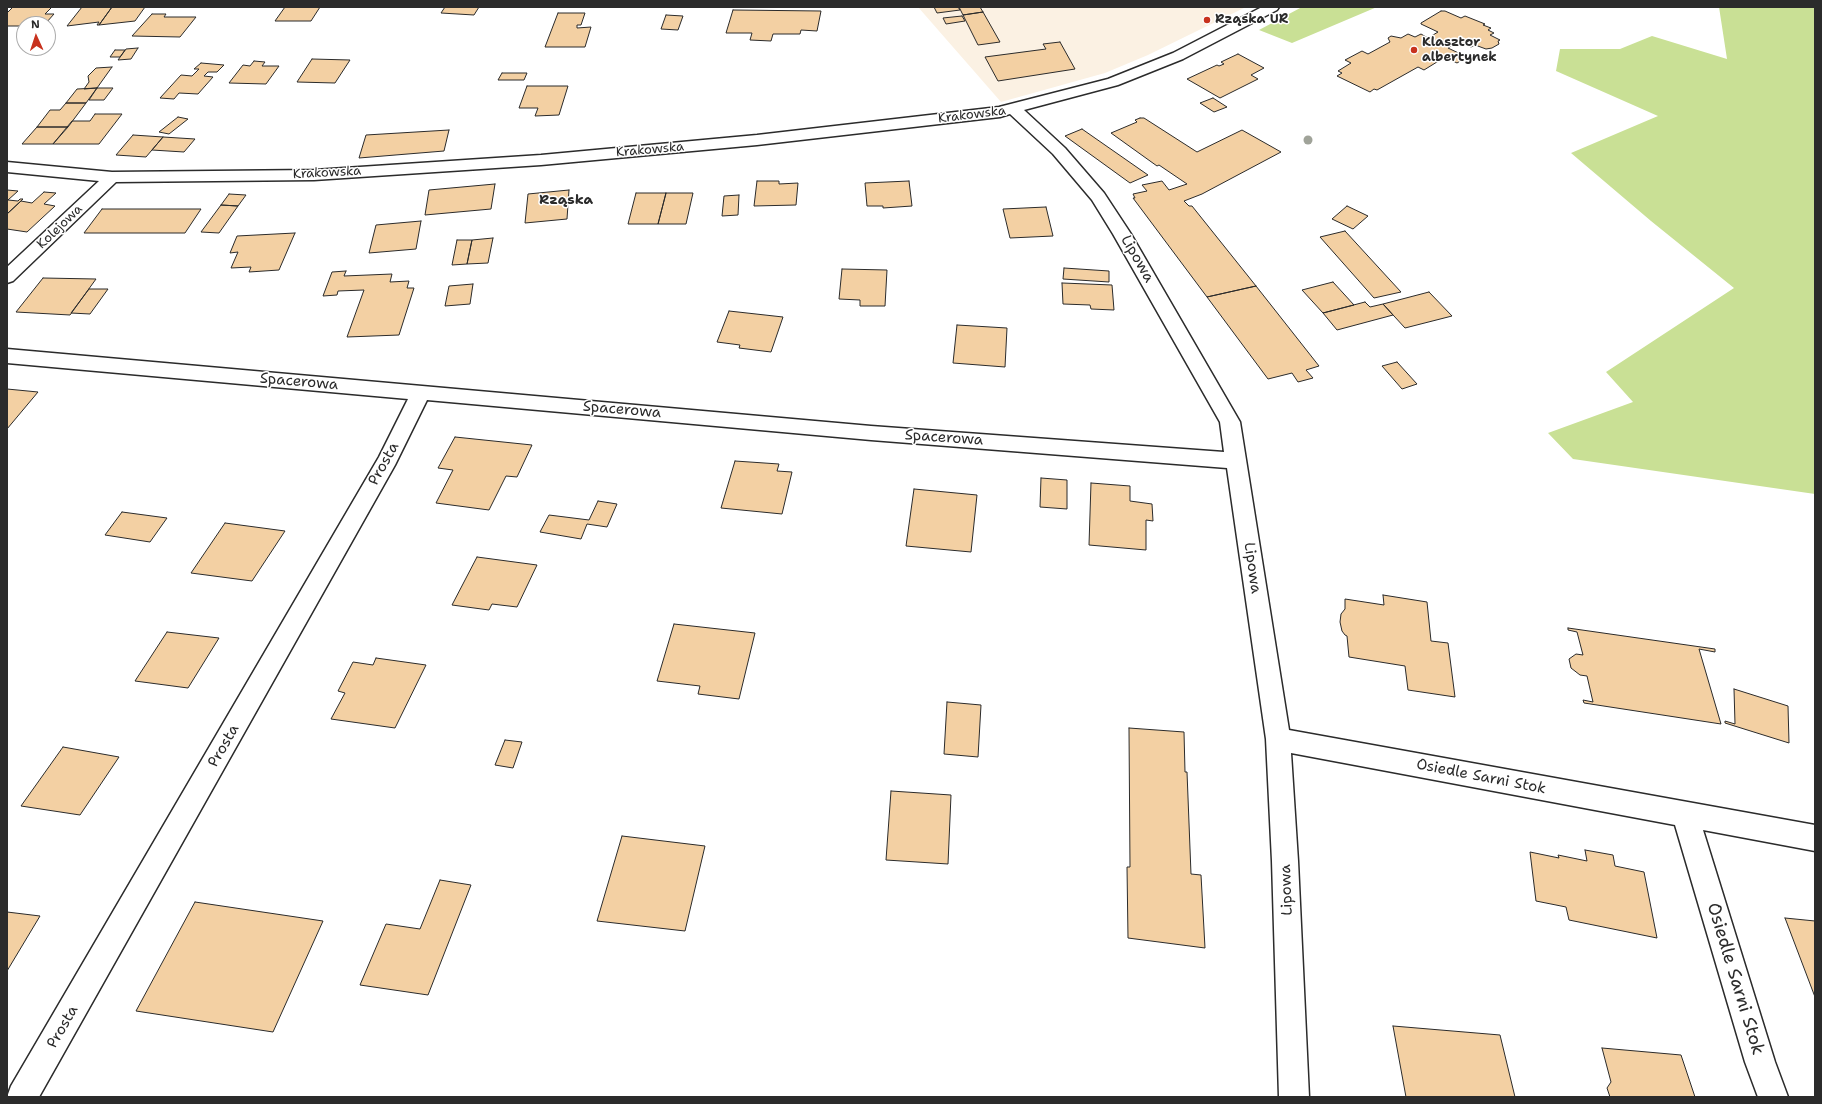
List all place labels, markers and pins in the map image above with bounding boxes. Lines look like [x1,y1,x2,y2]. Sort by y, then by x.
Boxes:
place label: Rząska UR [1215,12,1288,28]
marker: Rząska UR [1202,15,1212,25]
place label: Klasztor albertynek [1422,35,1497,66]
marker: Klasztor albertynek [1409,45,1419,55]

